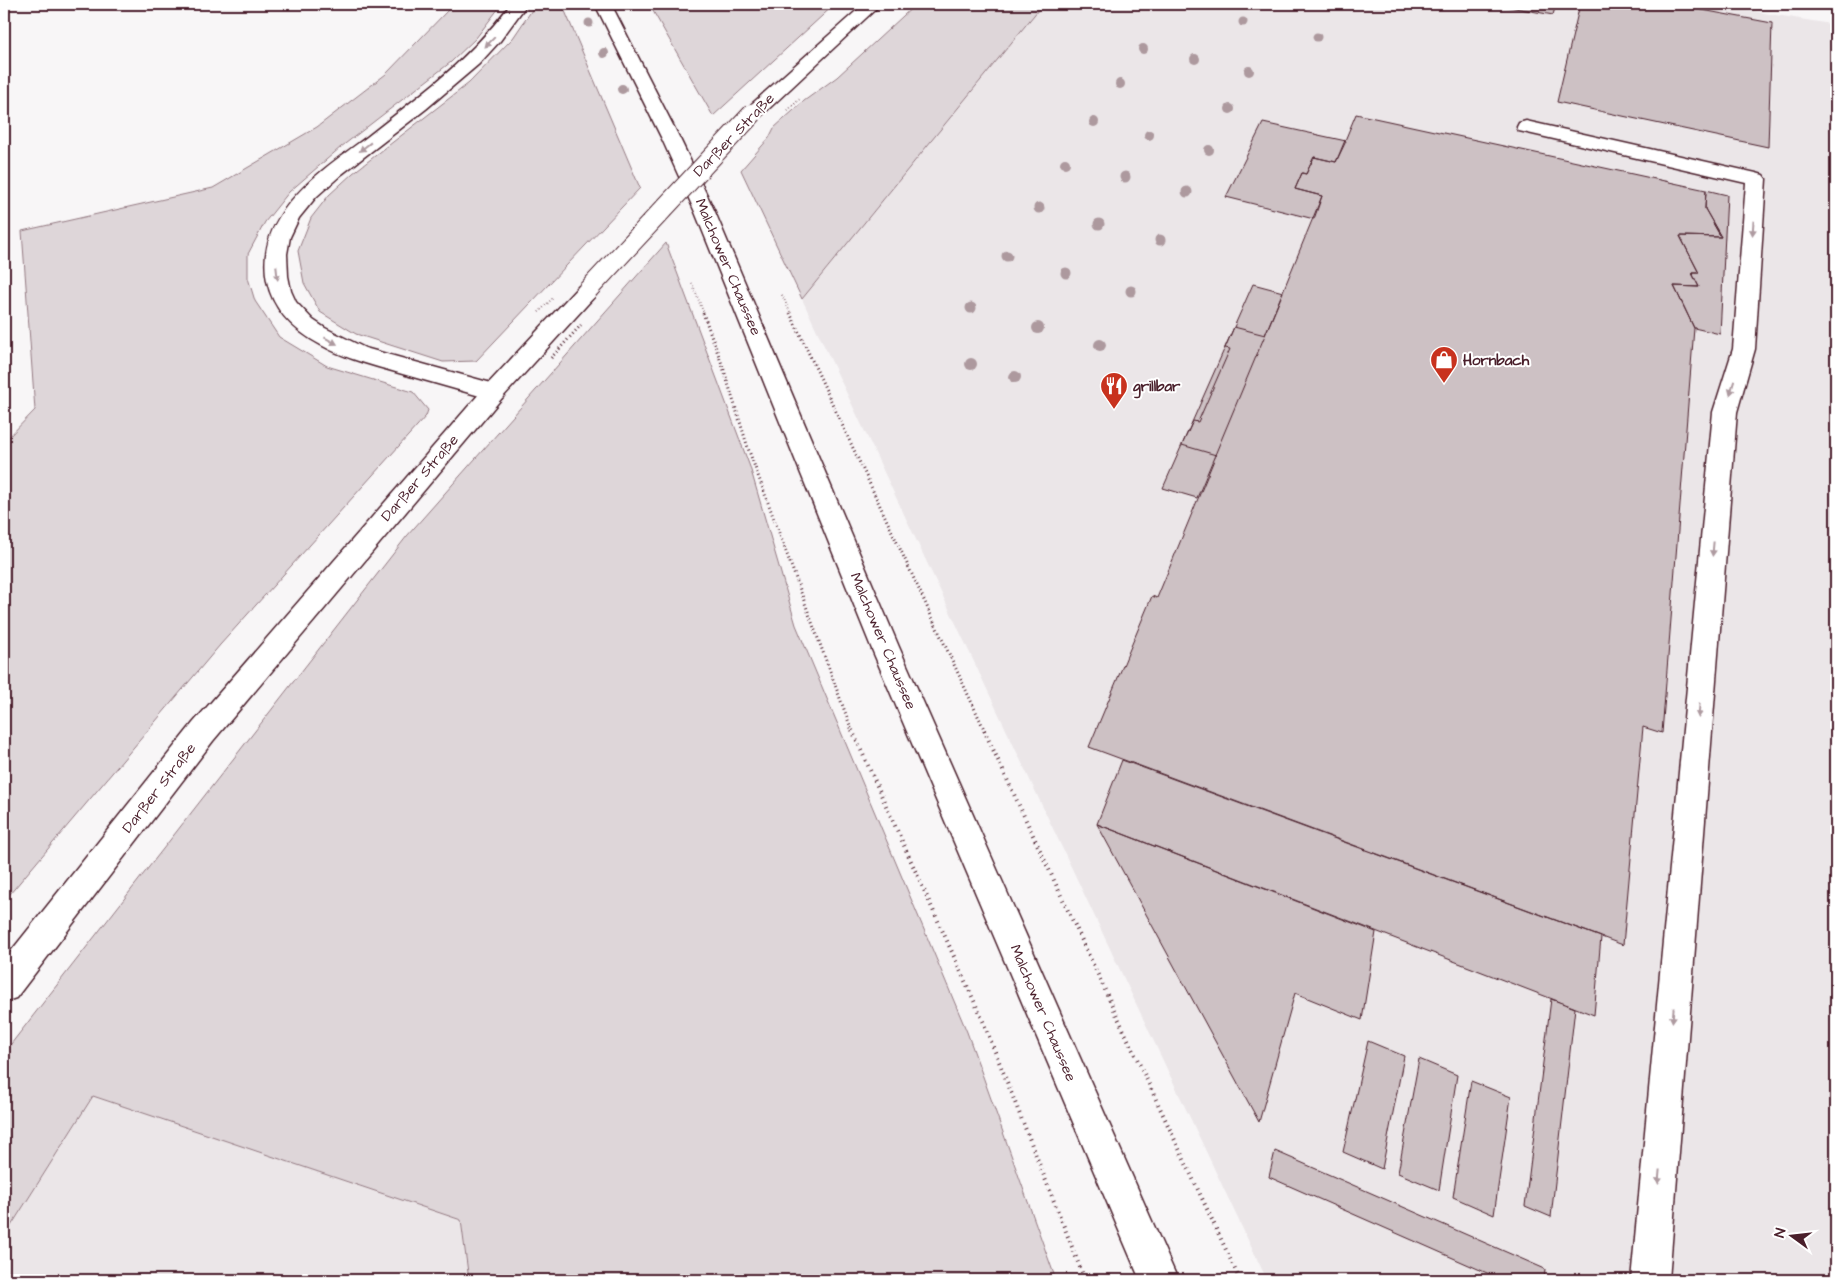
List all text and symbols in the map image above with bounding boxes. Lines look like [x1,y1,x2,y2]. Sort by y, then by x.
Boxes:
one-way arrow [484,36,496,48]
street label: Darßer Straße [689,88,779,182]
one-way arrow [359,141,372,152]
street label: Malchower Chaussee [690,195,766,339]
one-way arrow [1748,220,1756,236]
one-way arrow [273,265,281,281]
one-way arrow [323,337,338,345]
shop icon: Hornbach [1429,345,1459,384]
place label: Hornbach [1463,350,1530,371]
restaurant icon: grillbar [1099,371,1129,410]
place label: grillbar [1133,376,1181,399]
one-way arrow [1728,381,1736,396]
street label: Darßer Straße [376,430,464,526]
one-way arrow [1709,541,1717,557]
street label: Malchower Chaussee [845,569,921,713]
one-way arrow [1695,703,1703,719]
street label: Darßer Straße [117,739,201,837]
street label: Malchower Chaussee [1005,941,1081,1085]
one-way arrow [1669,1008,1677,1024]
one-way arrow [1655,1170,1663,1186]
north arrow [1768,1212,1818,1262]
text: N [1770,1226,1791,1240]

